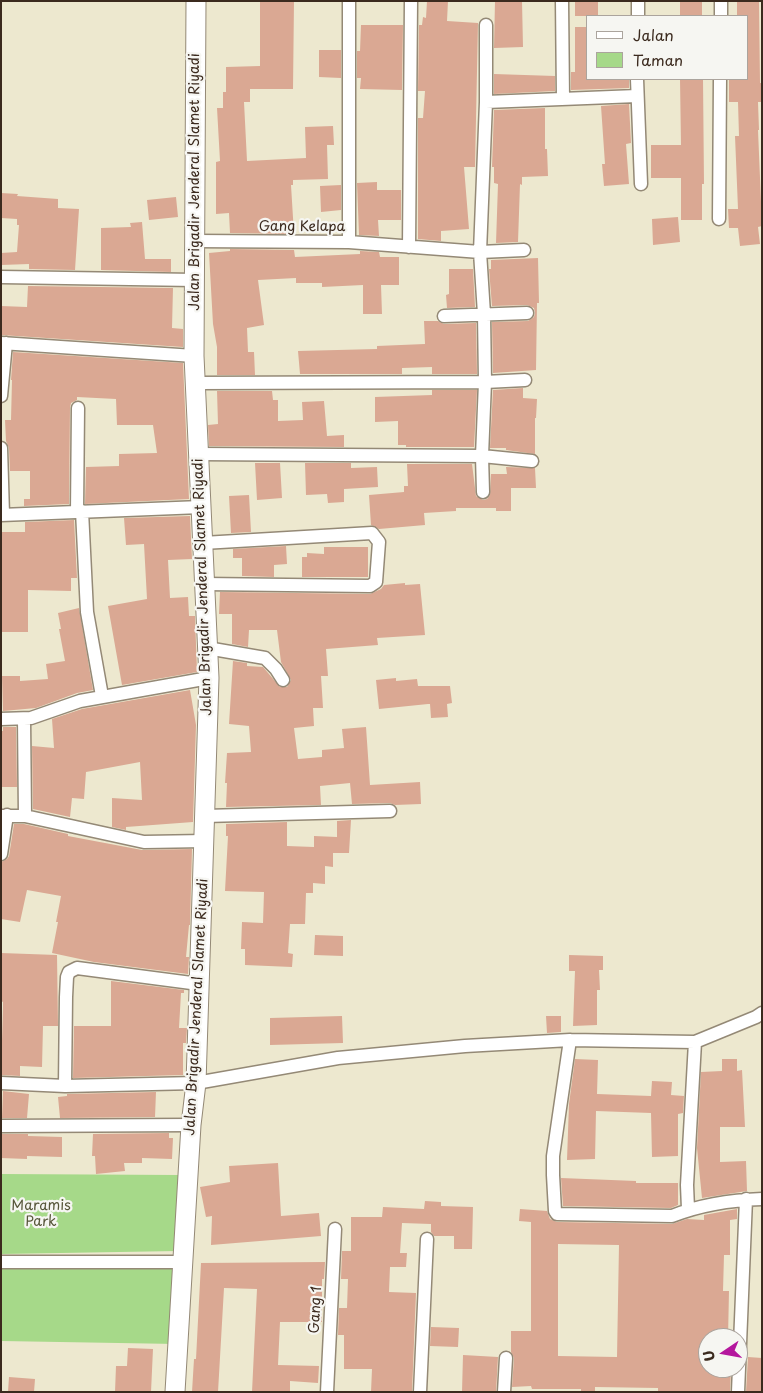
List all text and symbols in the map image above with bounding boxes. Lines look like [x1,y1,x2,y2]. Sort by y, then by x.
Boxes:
legend [586,15,748,80]
text: Jalan [633,23,674,46]
text: Taman [633,48,683,71]
street label: Jalan Brigadir Jenderal Slamet Riyadi [187,53,203,311]
street label: Gang Kelapa [259,219,345,235]
street label: Jalan Brigadir Jenderal Slamet Riyadi [190,458,216,716]
street label: Jalan Brigadir Jenderal Slamet Riyadi [182,878,212,1136]
park label: Maramis Park [11,1198,71,1230]
street label: Gang 1 [306,1286,326,1334]
north arrow [698,1328,748,1378]
text: U [697,1349,720,1363]

